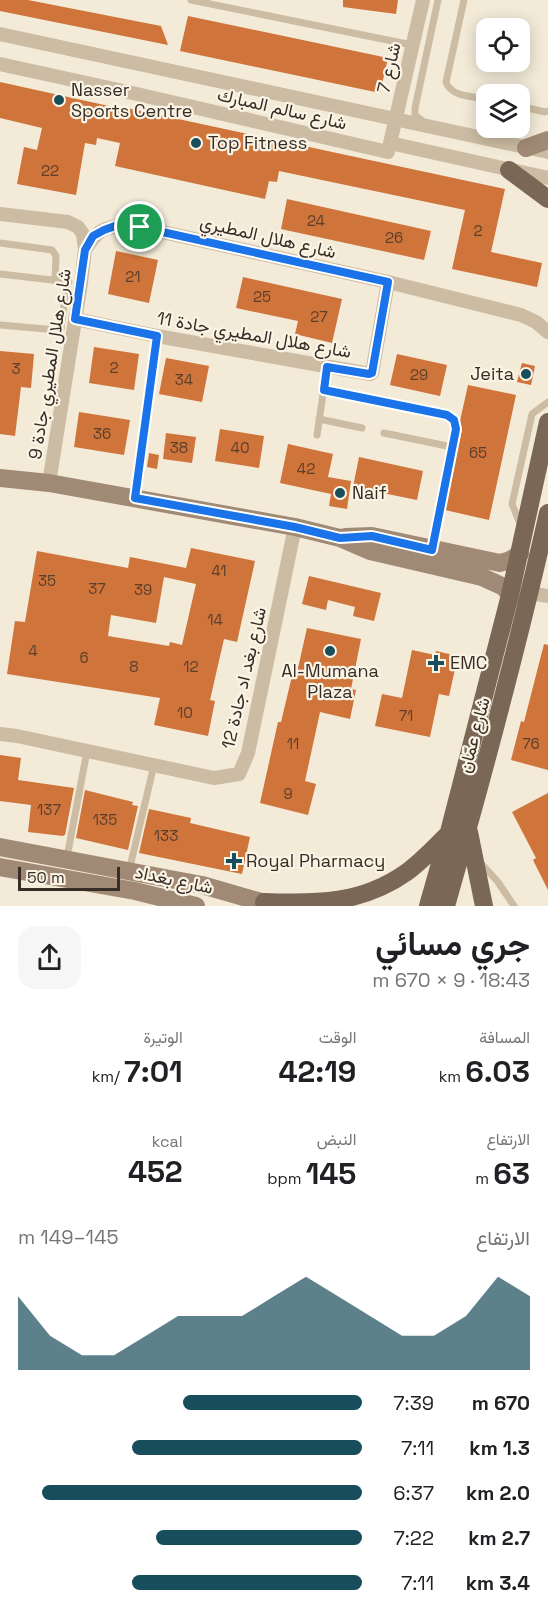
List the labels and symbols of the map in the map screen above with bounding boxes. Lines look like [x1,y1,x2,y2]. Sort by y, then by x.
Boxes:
street label: شارع 7 [372,40,406,96]
place label: Nasser Sports Centre [71,78,192,122]
street label: شارع سالم المبارك [215,82,349,136]
marker: Nasser Sports Centre [52,93,66,107]
place label: Top Fitness [208,131,307,154]
marker: Top Fitness [189,136,203,150]
house number: 22 [41,161,59,180]
pin [114,201,165,252]
street label: شارع هلال المطيري [197,210,338,267]
house number: 24 [307,211,325,230]
house number: 2 [473,221,483,240]
house number: 26 [385,228,403,247]
street label: شارع هلال المطيري جادة 9 [23,267,80,462]
house number: 21 [125,267,141,286]
house number: 25 [253,287,271,306]
street label: شارع هلال المطيري جادة 11 [154,306,353,367]
house number: 27 [310,307,328,326]
house number: 2 [109,358,119,377]
house number: 3 [11,359,21,378]
place label: Jeita [470,362,514,385]
house number: 29 [410,365,428,384]
marker: Jeita [519,367,533,381]
house number: 34 [175,370,193,389]
house number: 36 [93,424,111,443]
house number: 38 [170,438,188,457]
house number: 40 [231,438,250,457]
house number: 65 [469,443,487,462]
house number: 42 [297,459,315,478]
place label: Naif [352,481,387,504]
marker: Naif [333,486,347,500]
house number: 41 [211,561,227,580]
house number: 35 [38,571,56,590]
house number: 37 [88,579,106,598]
house number: 39 [134,580,152,599]
street label: شارع بغد اد جادة 12 [216,605,272,751]
house number: 14 [207,610,223,629]
house number: 4 [28,641,38,660]
marker: Al-Mumana Plaza [323,644,337,658]
house number: 6 [79,648,89,667]
place label: EMC [450,651,487,674]
marker: EMC [427,654,445,672]
house number: 8 [129,657,139,676]
house number: 12 [183,657,199,676]
place label: Al-Mumana Plaza [281,659,379,703]
street label: شارع عمّان [452,694,496,776]
house number: 10 [177,703,193,722]
house number: 71 [399,706,413,725]
house number: 11 [287,734,299,753]
house number: 76 [522,734,540,753]
house number: 9 [283,784,293,803]
house number: 137 [37,800,61,819]
house number: 135 [93,810,117,829]
house number: 133 [154,826,178,845]
place label: Royal Pharmacy [246,849,385,872]
marker: Royal Pharmacy [227,854,241,868]
street label: شارع بغداد [133,860,215,900]
scale bar [18,864,120,892]

